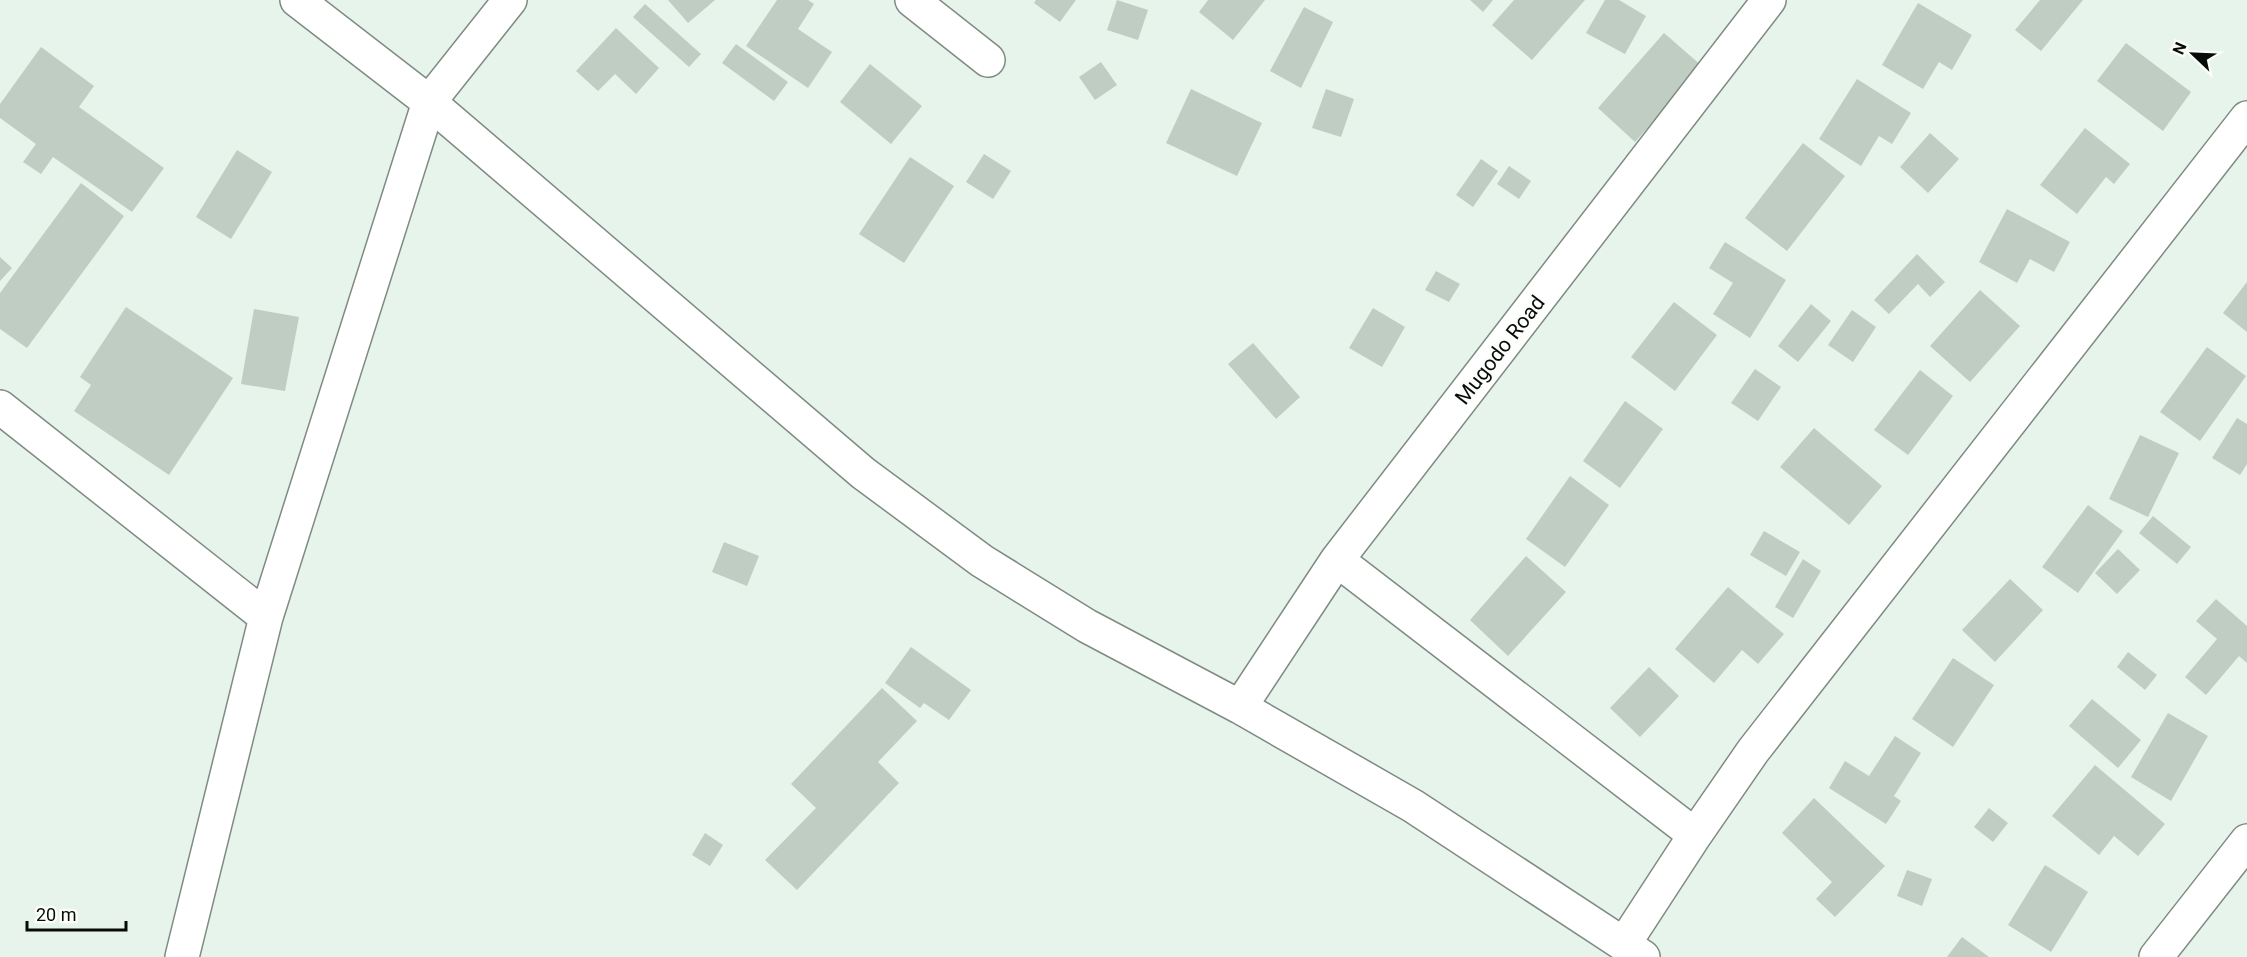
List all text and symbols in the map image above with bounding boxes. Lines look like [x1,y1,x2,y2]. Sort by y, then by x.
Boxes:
north arrow [2163,24,2223,84]
text: N [2169,39,2191,57]
street label: Mugodo Road [1450,291,1550,409]
scale bar [27,894,126,932]
text: 20 m [36,904,76,925]

